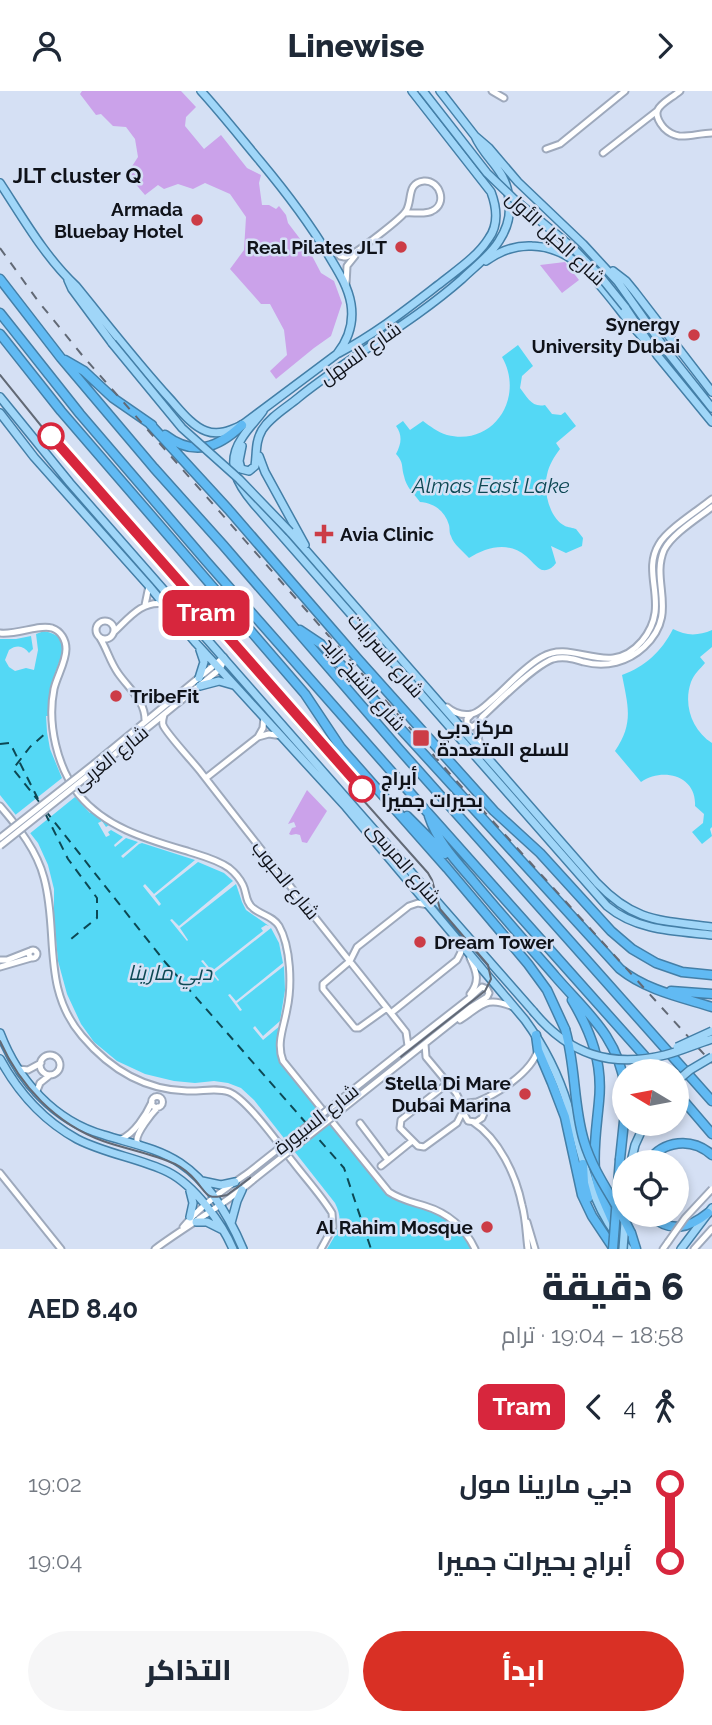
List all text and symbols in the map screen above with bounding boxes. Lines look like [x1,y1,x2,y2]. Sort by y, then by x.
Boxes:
icon: person [28,27,66,65]
text: Linewise [288,27,424,64]
icon: forward [646,27,684,65]
district label: JLT cluster Q [13,163,142,188]
street label: شارع الخيل الأول [500,186,610,292]
place label: Armada Bluebay Hotel [54,198,184,242]
marker: Armada Bluebay Hotel [189,212,205,228]
place label: Real Pilates JLT [247,236,387,258]
marker: Real Pilates JLT [393,239,409,255]
place label: Synergy University Dubai [532,313,681,357]
street label: شارع السهل [315,317,407,391]
marker: Synergy University Dubai [686,327,702,343]
unlabelled marker [38,423,64,449]
water label: Almas East Lake [411,473,570,498]
place label: Avia Clinic [340,523,434,545]
marker: Avia Clinic [314,524,334,544]
line badge: Tram [157,590,255,636]
text: Tram [176,598,236,627]
street label: شارع السرايات [341,608,429,704]
street label: شارع الشيخ زايد [315,633,410,737]
place label: TribeFit [130,685,200,707]
marker: TribeFit [108,688,124,704]
place label: مركز دبي للسلع المتعددة [437,716,569,763]
street label: شارع الغربى [67,721,154,798]
marker: مركز دبي للسلع المتعددة [411,728,431,748]
place label: أبراج بحيرات جميرا [381,765,483,812]
marker: أبراج بحيرات جميرا [349,776,375,802]
street label: شارع المرسى [360,818,445,910]
street label: شارع الحبوب [245,836,324,926]
place label: Dream Tower [434,931,555,953]
marker: Dream Tower [412,934,428,950]
water label: دبي مارينا [128,960,213,990]
north arrow [612,1059,690,1136]
map controls [612,1059,689,1227]
place label: Stella Di Mare Dubai Marina [385,1072,511,1116]
street label: شارع السيورة [269,1079,364,1161]
marker: Stella Di Mare Dubai Marina [517,1086,533,1102]
button: locate [612,1150,689,1227]
place label: Al Rahim Mosque [316,1216,473,1238]
marker: Al Rahim Mosque [479,1219,495,1235]
text: 6 دقيقة [542,1264,684,1309]
text: AED 8.40 [28,1294,138,1324]
text: 18:58 – 19:04 · ترام [501,1321,684,1348]
icon: back [575,1388,613,1426]
icon: walk [646,1388,684,1426]
text: Tram [492,1392,551,1421]
text: 4 [623,1393,636,1420]
text: دبي مارينا مول [460,1469,632,1499]
text: 19:02 [28,1470,82,1497]
text: أبراج بحيرات جميرا [437,1546,632,1576]
text: 19:04 [28,1547,82,1574]
button: التذاكر [28,1631,349,1711]
button: ابدأ [363,1631,684,1711]

